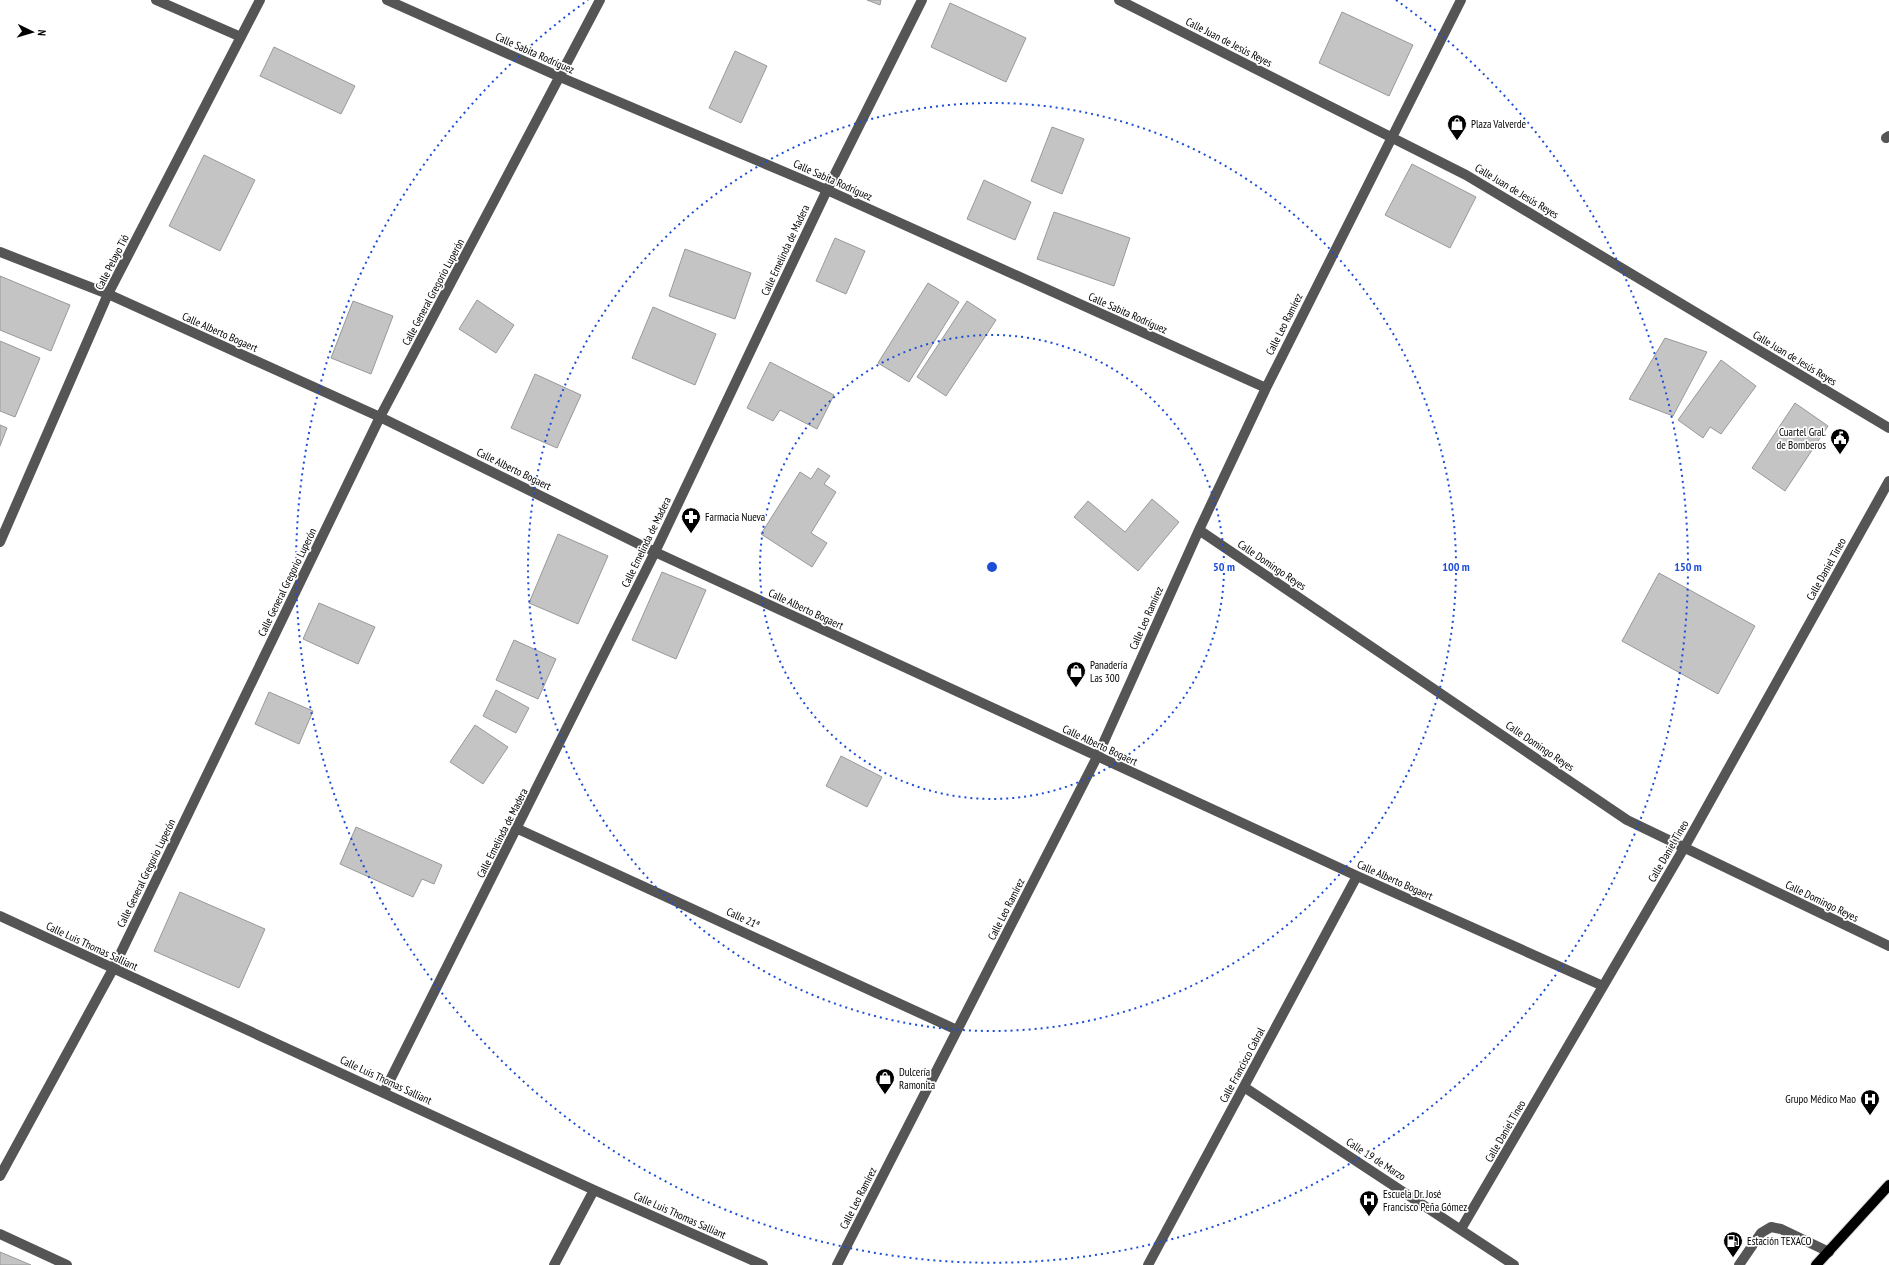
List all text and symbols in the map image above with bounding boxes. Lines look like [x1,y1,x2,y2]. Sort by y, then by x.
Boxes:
north arrow [12,12,52,52]
street label: Calle Juan de Jesús Reyes [1183,14,1275,70]
text: N [35,29,49,36]
street label: Calle Sabita Rodríguez [493,29,577,77]
shop icon: Plaza Valverde [1446,113,1468,141]
place label: Plaza Valverde [1471,117,1527,131]
street label: Calle Sabita Rodríguez [791,156,875,204]
street label: Calle Juan de Jesús Reyes [1473,160,1562,222]
street label: Calle Emelinda de Madera [758,202,812,298]
street label: Calle Pelayo Tió [92,232,132,292]
street label: Calle General Gregorio Luperón [399,236,467,348]
street label: Calle Sabita Rodríguez [1086,289,1170,337]
street label: Calle Leo Ramírez [1262,291,1306,357]
street label: Calle Alberto Bogaert [180,309,260,355]
street label: Calle Juan de Jesús Reyes [1751,327,1840,389]
place label: Cuartel Gral. de Bomberos [1776,425,1826,452]
public building icon: Cuartel Gral. de Bomberos [1829,427,1851,455]
street label: Calle Alberto Bogaert [474,445,554,493]
street label: Calle Emelinda de Madera [618,495,674,589]
pharmacy icon: Farmacia Nueva [680,506,702,534]
place label: Farmacia Nueva [705,510,765,524]
street label: Calle General Gregorio Luperón [255,525,319,639]
street label: Calle Daniel Tineo [1803,535,1849,603]
street label: Calle Domingo Reyes [1235,537,1309,593]
text: 50 m [1213,559,1235,574]
text: 100 m [1442,559,1470,574]
text: 150 m [1674,559,1702,574]
centre of rings [985,560,999,574]
street label: Calle Leo Ramírez [1126,584,1166,652]
street label: Calle Alberto Bogaert [766,585,846,633]
place label: Panadería Las 300 [1090,658,1127,685]
shop icon: Panadería Las 300 [1065,660,1087,688]
street label: Calle Domingo Reyes [1503,718,1577,774]
street label: Calle Alberto Bogaert [1060,721,1140,769]
street label: Calle Emelinda de Madera [473,786,531,880]
street label: Calle General Gregorio Luperón [114,816,178,930]
street label: Calle Daniel Tineo [1645,817,1691,884]
street label: Calle Alberto Bogaert [1355,857,1435,903]
street label: Calle Leo Ramírez [984,876,1028,942]
street label: Calle Domingo Reyes [1783,877,1861,925]
street label: Calle 21ª [724,904,762,932]
street label: Calle Luis Thomas Salliant [44,919,140,973]
street label: Calle Francisco Cabral [1216,1025,1268,1105]
street label: Calle Luis Thomas Salliant [338,1053,434,1107]
place label: Dulcería Ramonita [899,1065,935,1092]
shop icon: Dulcería Ramonita [874,1067,896,1095]
hospital icon: Grupo Médico Mao [1859,1088,1881,1116]
place label: Grupo Médico Mao [1785,1092,1856,1106]
street label: Calle Daniel Tineo [1482,1097,1528,1164]
street label: Calle 19 de Marzo [1344,1135,1409,1184]
street label: Calle Leo Ramírez [836,1165,880,1231]
place label: Escuela Dr. José Francisco Peña Gómez [1383,1187,1467,1214]
street label: Calle Luis Thomas Salliant [632,1188,728,1242]
hospital icon: Escuela Dr. José Francisco Peña Gómez [1358,1189,1380,1217]
fuel station icon: Estación TEXACO [1722,1230,1744,1258]
place label: Estación TEXACO [1747,1234,1811,1248]

